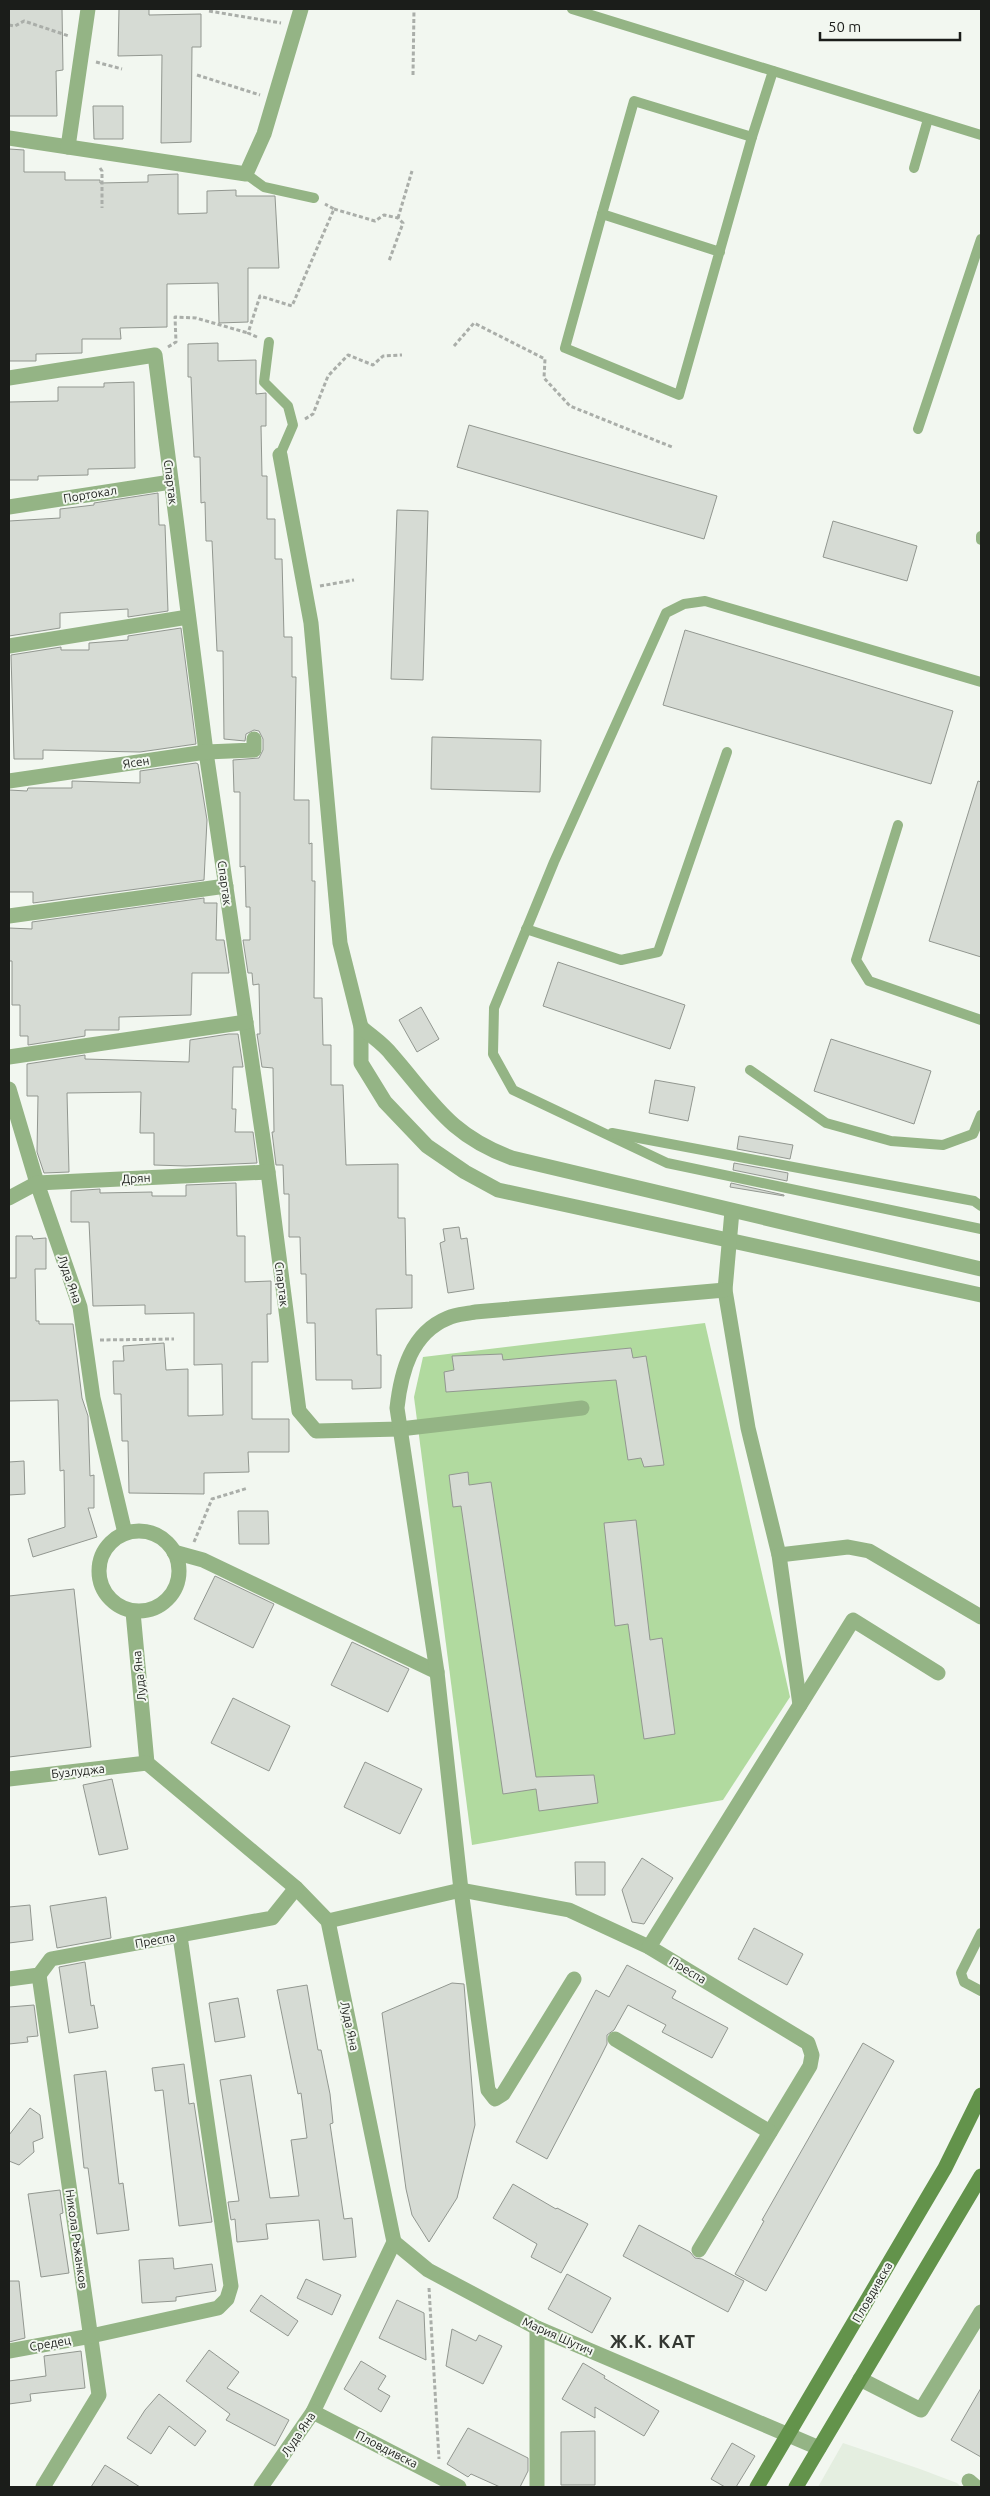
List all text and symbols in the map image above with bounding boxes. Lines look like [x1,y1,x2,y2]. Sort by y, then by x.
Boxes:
scale bar [820,10,960,42]
text: 50 m [828,18,861,35]
street label: Спартак [162,459,180,505]
street label: Портокал [62,483,118,505]
street label: Ясен [122,753,150,771]
street label: Спартак [215,860,235,906]
street label: Дрян [121,1171,151,1185]
street label: Луда Яна [56,1253,84,1305]
street label: Спартак [273,1261,291,1307]
street label: Луда Яна [130,1650,148,1702]
street label: Бузлуджа [51,1762,105,1780]
street label: Преспа [134,1930,176,1950]
street label: Преспа [667,1954,709,1986]
street label: Луда Яна [338,2000,362,2052]
street label: Никола Ръжанков [64,2188,90,2290]
street label: Пловдивска [849,2259,895,2325]
street label: Мария Шутич [520,2315,596,2357]
district label: Ж.К. КАТ [610,2331,696,2351]
street label: Средец [28,2333,72,2353]
street label: Луда Яна [278,2409,318,2459]
street label: Пловдивска [354,2428,420,2470]

